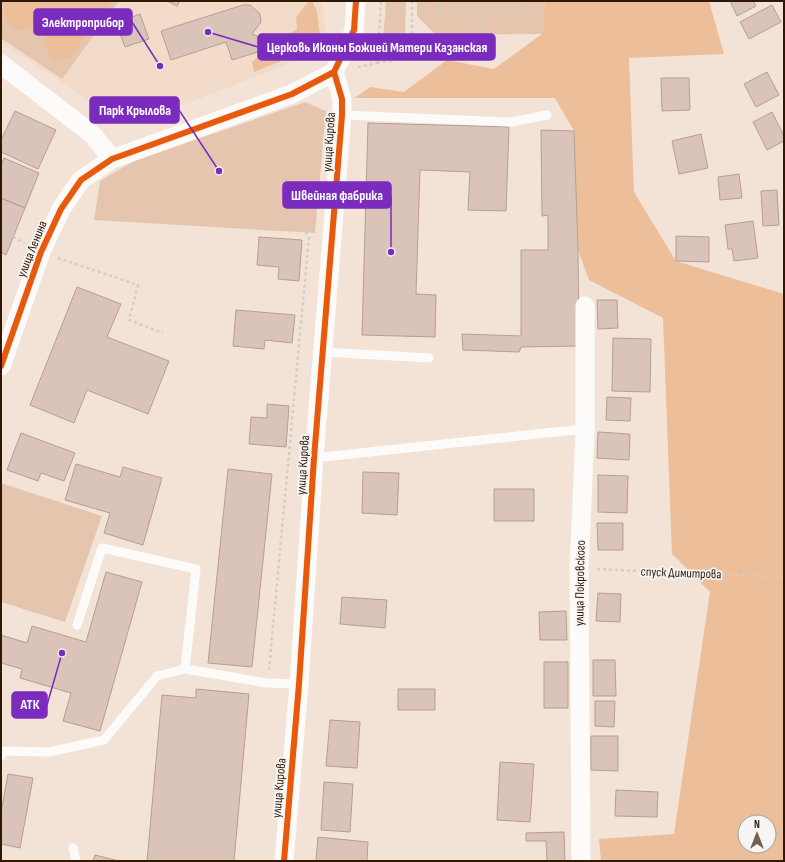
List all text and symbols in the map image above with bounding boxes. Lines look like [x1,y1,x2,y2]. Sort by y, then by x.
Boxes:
callout: Электроприбор [34,9,132,35]
text: Электроприбор [42,14,124,31]
callout: Церковь Иконы Божией Матери Казанская [258,34,495,60]
text: Церковь Иконы Божией Матери Казанская [267,39,487,56]
callout: Парк Крылова [90,97,179,123]
text: Парк Крылова [99,102,171,119]
street label: улица Кирова [319,112,339,172]
callout: Швейная фабрика [283,182,391,208]
text: Швейная фабрика [291,187,383,204]
street label: улица Ленина [13,218,51,280]
street label: улица Кирова [293,435,313,495]
street label: улица Покровского [571,540,589,626]
street label: спуск Димитрова [640,564,722,582]
callout: АТК [12,692,47,718]
text: АТК [20,696,40,713]
street label: улица Кирова [268,757,290,819]
north arrow [737,814,777,854]
text: N [754,818,760,831]

